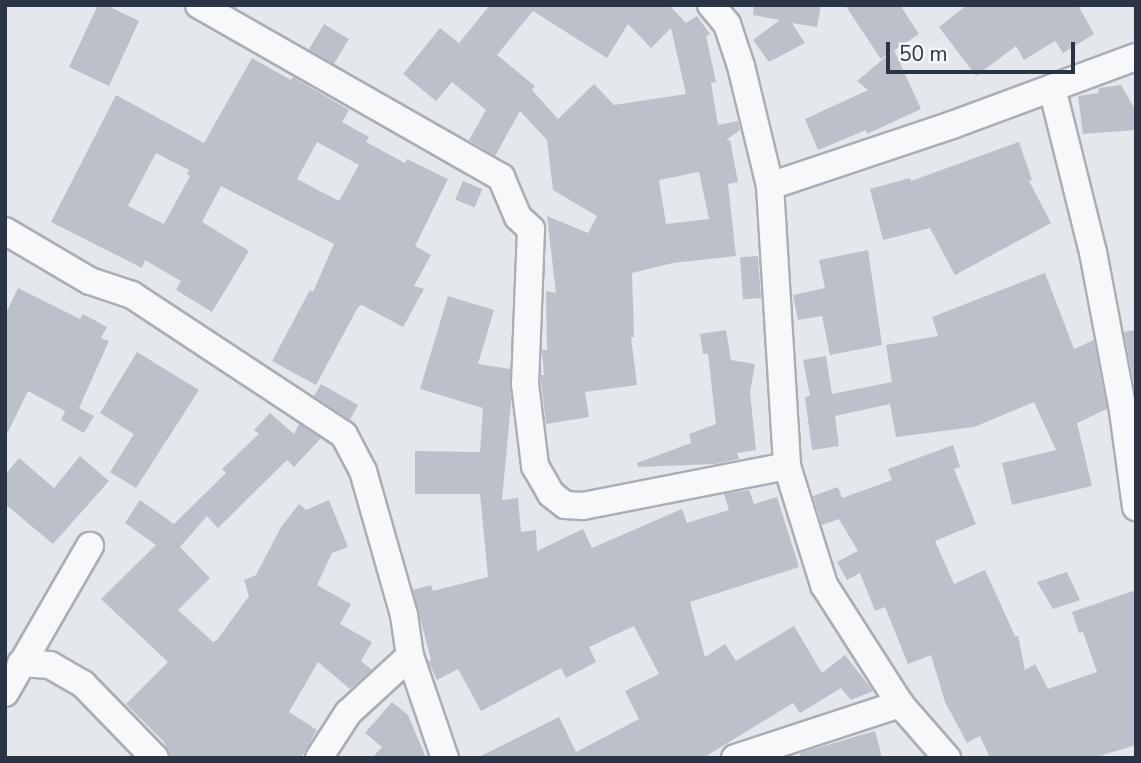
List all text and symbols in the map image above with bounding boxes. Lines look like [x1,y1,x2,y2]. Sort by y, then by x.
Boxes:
scale bar [889,28,1078,72]
text: 50 m [899,40,948,68]

